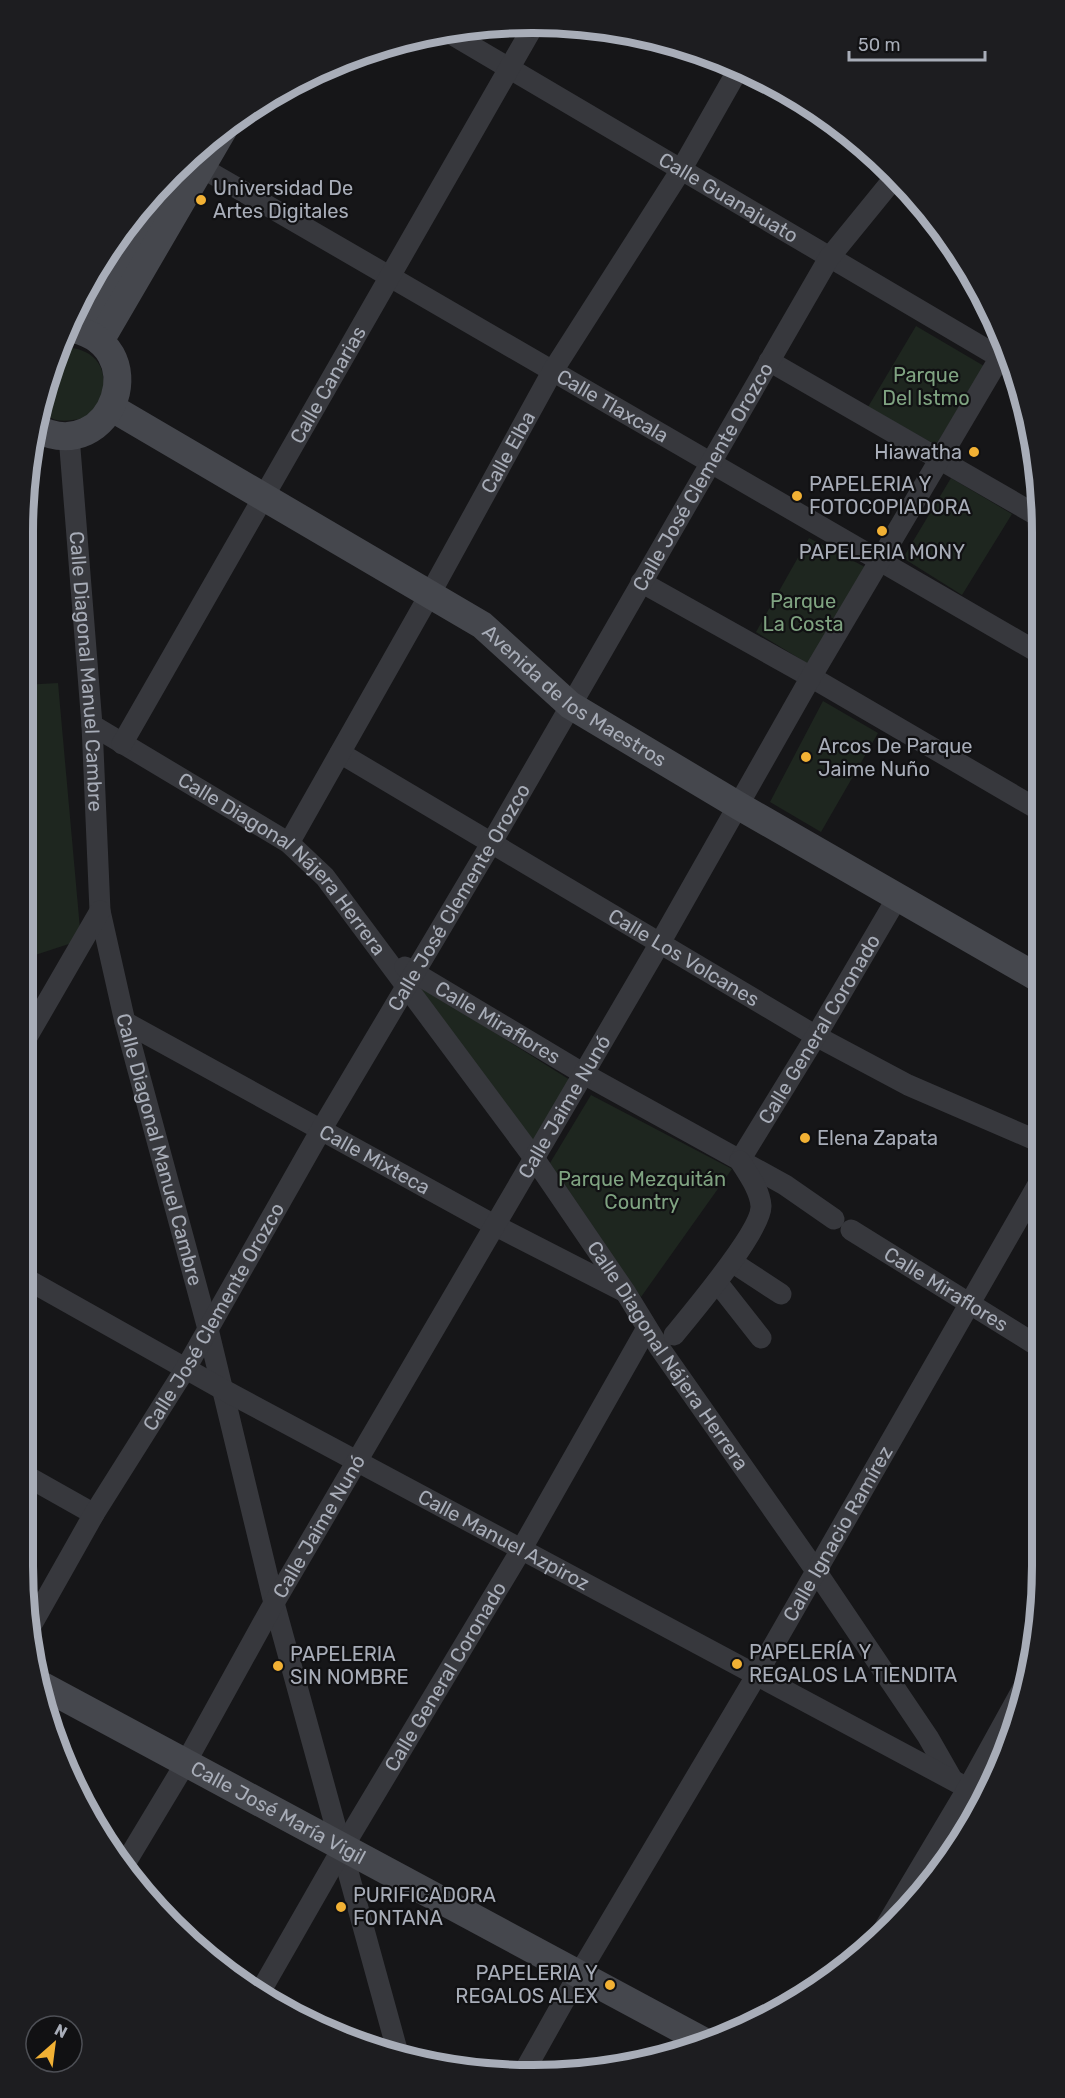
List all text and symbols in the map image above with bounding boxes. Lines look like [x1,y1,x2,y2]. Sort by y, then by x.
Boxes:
scale bar [849,24,986,62]
text: 50 m [858,34,901,56]
street label: Calle Guanajuato [655,147,803,248]
place label: Universidad De Artes Digitales [213,176,353,223]
marker: Universidad De Artes Digitales [194,193,208,207]
street label: Calle Canarias [285,322,371,448]
street label: Calle José Clemente Orozco [627,358,778,595]
park label: Parque Del Istmo [882,363,970,410]
street label: Calle Tlaxcala [552,364,673,448]
street label: Calle Elba [476,407,540,497]
place label: Hiawatha [874,440,962,464]
marker: Hiawatha [967,445,981,459]
place label: PAPELERIA Y FOTOCOPIADORA [809,472,971,519]
marker: PAPELERIA Y FOTOCOPIADORA [790,489,804,503]
marker: PAPELERIA MONY [875,524,889,538]
street label: Calle Diagonal Manuel Cambre [65,530,108,812]
place label: PAPELERIA MONY [799,540,965,564]
park label: Parque La Costa [762,589,844,636]
street label: Avenida de los Maestros [478,619,671,772]
place label: Arcos De Parque Jaime Nuño [818,734,973,781]
marker: Arcos De Parque Jaime Nuño [799,750,813,764]
street label: Calle Diagonal Nájera Herrera [174,767,391,960]
street label: Calle José Clemente Orozco [382,779,535,1015]
street label: Calle Los Volcanes [604,903,764,1012]
street label: Calle General Coronado [753,930,885,1128]
street label: Calle Miraflores [431,976,565,1069]
street label: Calle Diagonal Manuel Cambre [111,1011,208,1288]
street label: Calle Jaime Nunó [513,1031,615,1183]
street label: Calle Mixteca [315,1119,434,1200]
place label: Elena Zapata [817,1126,938,1150]
marker: Elena Zapata [798,1131,812,1145]
park label: Parque Mezquitán Country [558,1167,726,1214]
street label: Calle José Clemente Orozco [138,1198,289,1435]
street label: Calle Diagonal Nájera Herrera [582,1236,754,1475]
street label: Calle Miraflores [880,1242,1013,1337]
street label: Calle Ignacio Ramírez [778,1441,898,1626]
street label: Calle Jaime Nunó [268,1450,370,1602]
street label: Calle Manuel Azpiroz [414,1484,594,1596]
street label: Calle General Coronado [379,1577,511,1776]
place label: PAPELERÍA Y REGALOS LA TIENDITA [749,1640,957,1687]
place label: PAPELERIA SIN NOMBRE [290,1642,409,1689]
marker: PAPELERÍA Y REGALOS LA TIENDITA [730,1657,744,1671]
marker: PAPELERIA SIN NOMBRE [271,1659,285,1673]
street label: Calle José María Vigil [187,1756,370,1869]
place label: PURIFICADORA FONTANA [353,1883,496,1930]
marker: PURIFICADORA FONTANA [334,1900,348,1914]
place label: PAPELERIA Y REGALOS ALEX [455,1961,598,2008]
marker: PAPELERIA Y REGALOS ALEX [603,1978,617,1992]
north arrow [24,2014,84,2074]
text: N [51,2020,70,2042]

